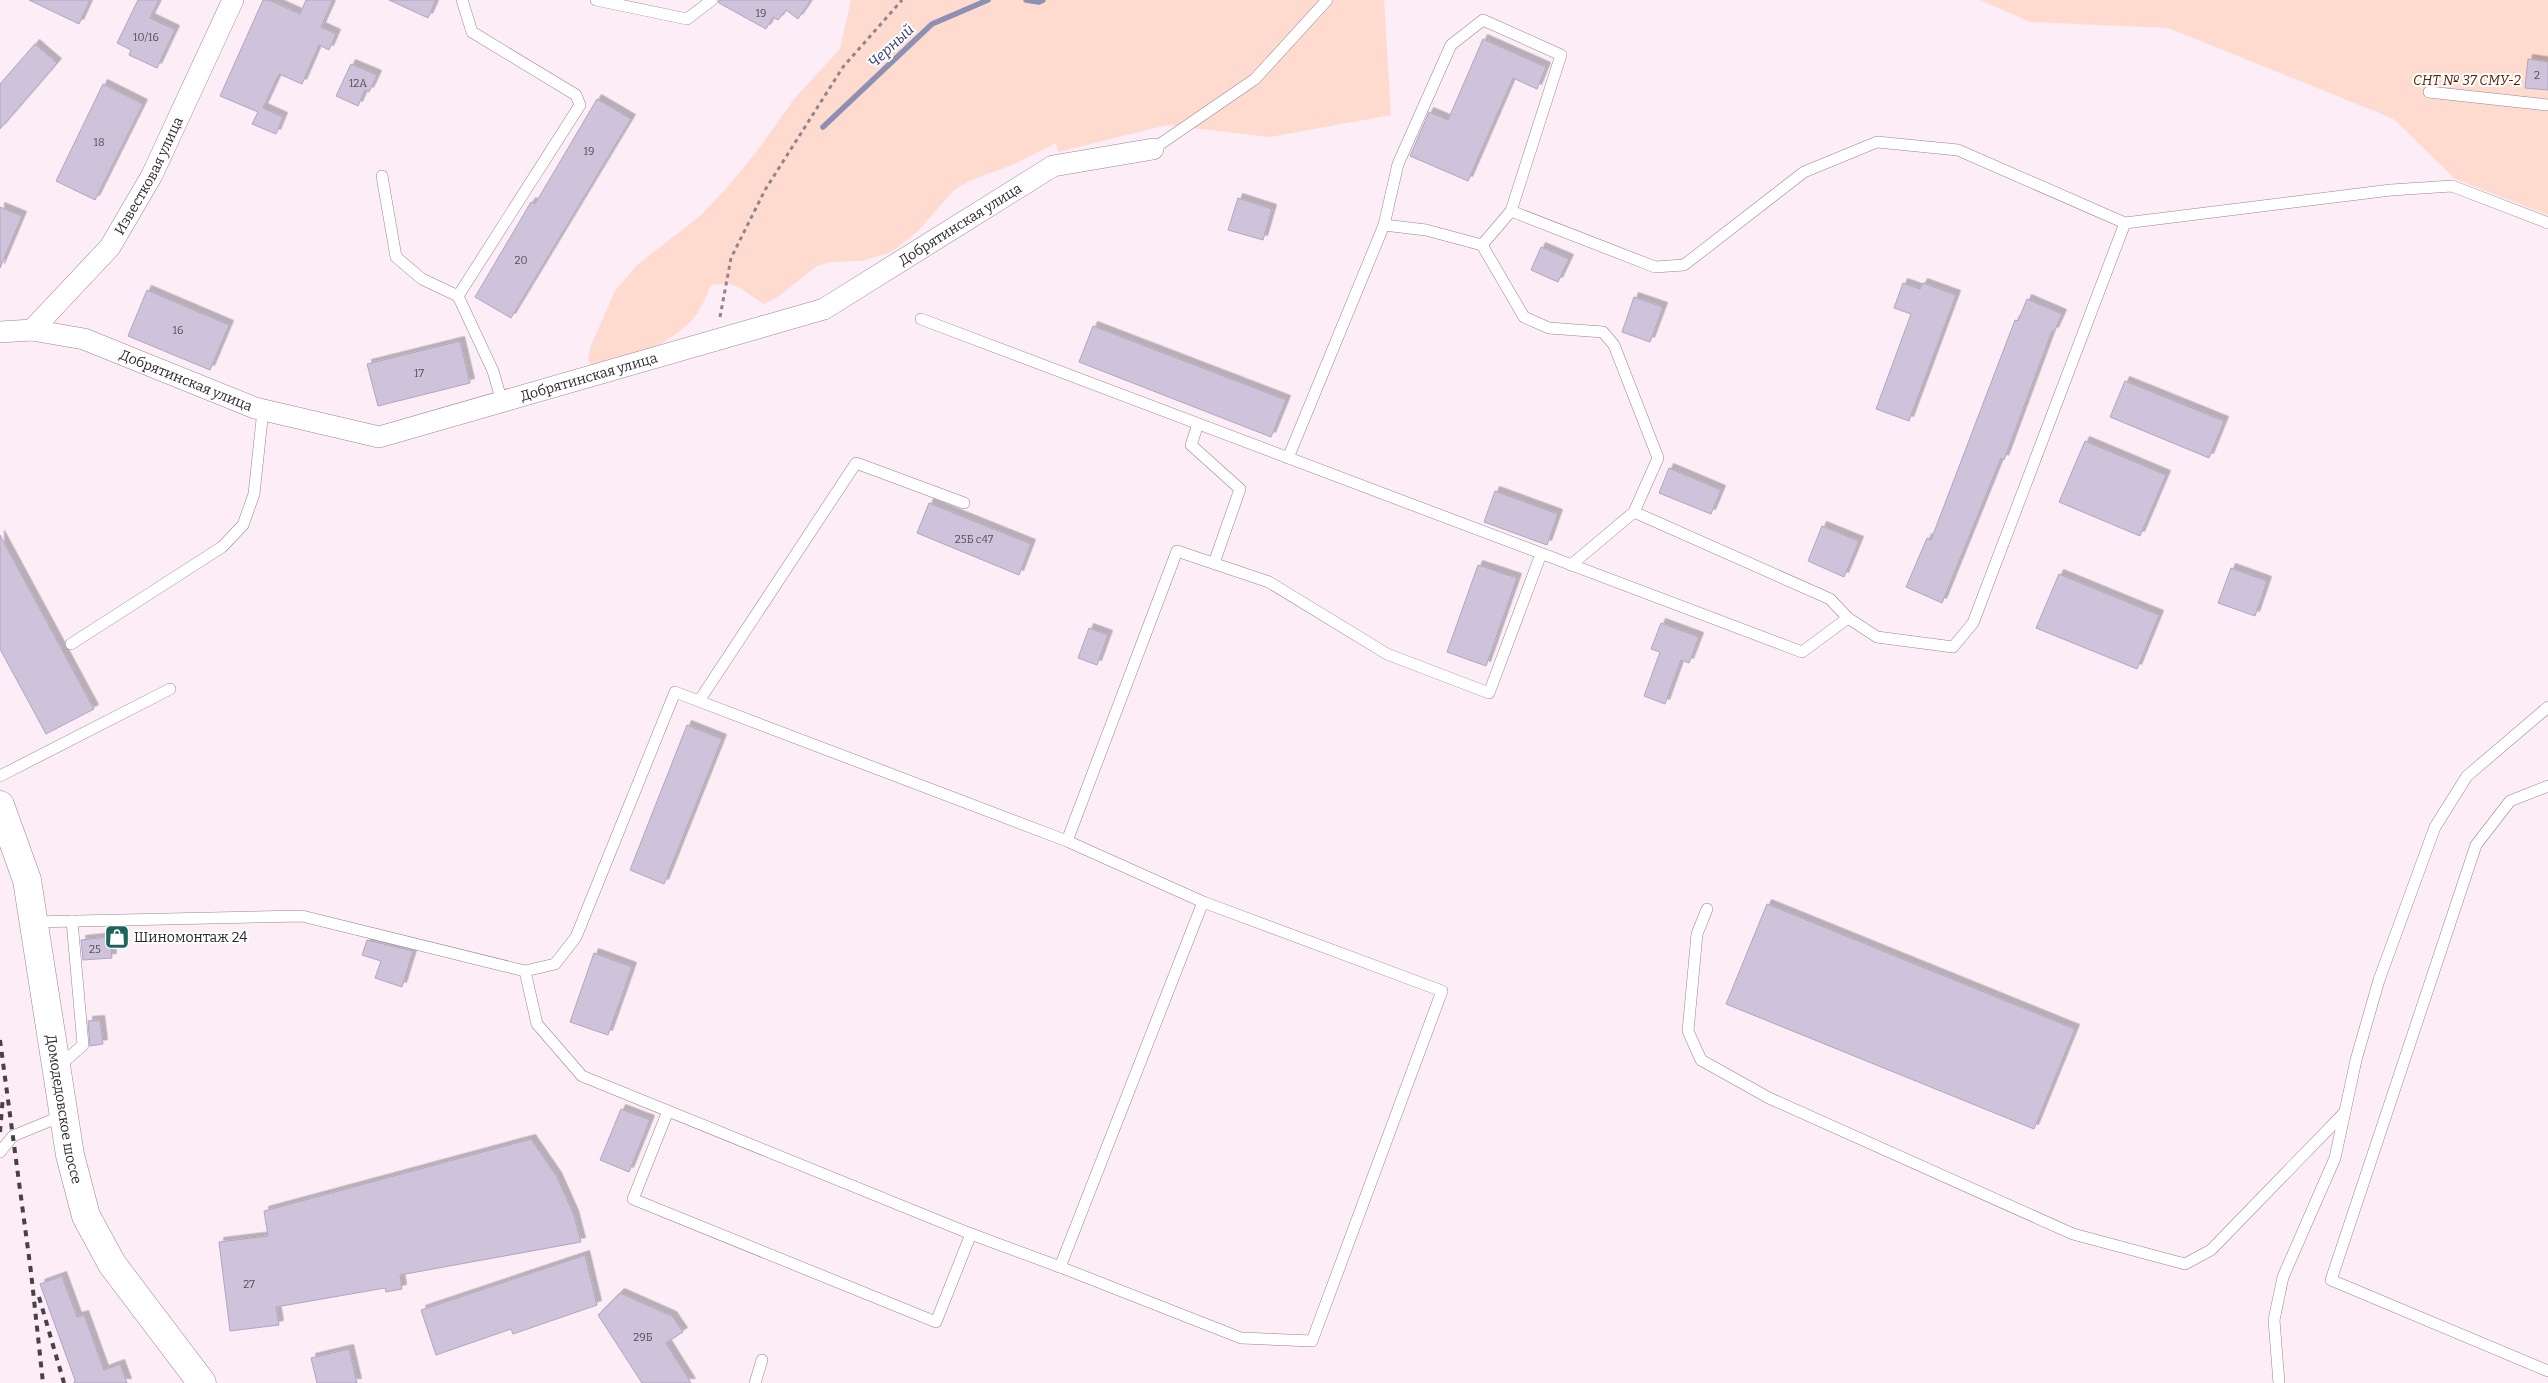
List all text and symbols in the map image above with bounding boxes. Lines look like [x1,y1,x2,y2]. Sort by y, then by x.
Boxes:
house number: 19 [756,7,766,20]
water label: Черный [864,20,918,72]
house number: 10/16 [133,31,159,44]
house number: 2 [2534,69,2540,82]
park label: СНТ № 37 СМУ-2 [2413,72,2521,89]
house number: 12А [349,77,367,90]
street label: Известковая улица [110,114,186,238]
house number: 18 [93,136,105,149]
house number: 19 [584,145,594,158]
street label: Добрятинская улица [896,179,1025,269]
house number: 20 [514,254,528,267]
house number: 16 [173,324,183,337]
street label: Добрятинская улица [117,346,255,415]
street label: Добрятинская улица [519,349,660,404]
house number: 17 [414,367,424,380]
house number: 25Б с47 [955,533,994,546]
shop icon: Шиномонтаж 24 [104,924,130,950]
place label: Шиномонтаж 24 [134,929,248,946]
house number: 25 [89,943,101,956]
street label: Домодедовское шоссе [43,1034,86,1186]
house number: 27 [243,1278,255,1291]
house number: 29Б [633,1331,653,1344]

